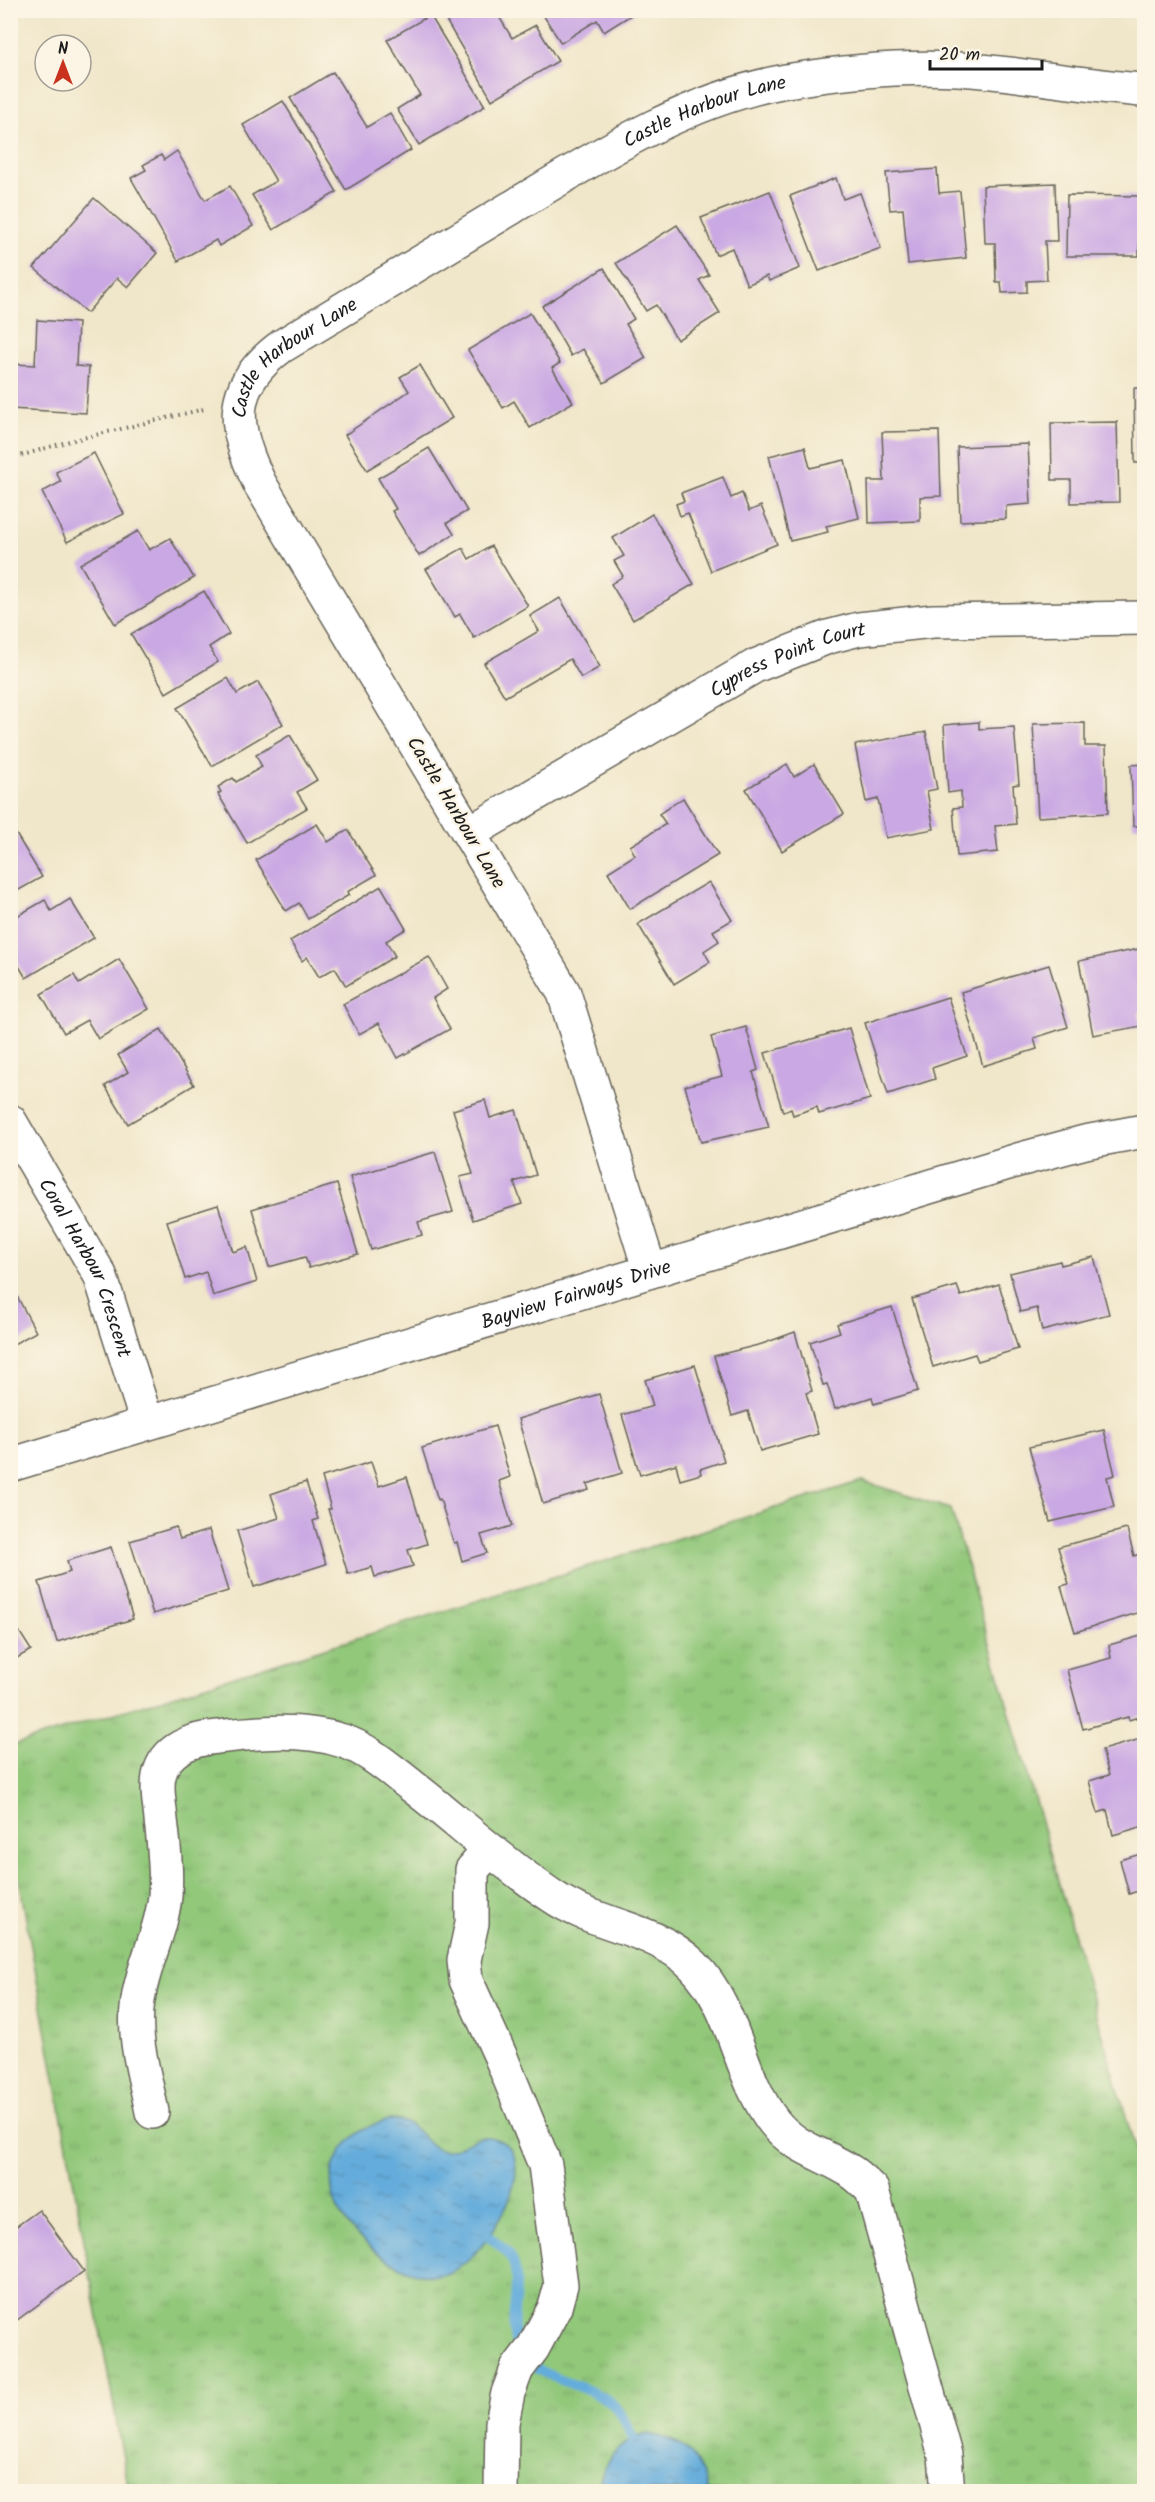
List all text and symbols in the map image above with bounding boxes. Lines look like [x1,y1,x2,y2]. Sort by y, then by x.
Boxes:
north arrow [33,33,93,93]
scale bar [930,33,1042,71]
text: N [58,37,68,62]
text: 20 m [939,41,980,70]
street label: Castle Harbour Lane [618,67,789,158]
street label: Castle Harbour Lane [225,290,364,419]
street label: Cypress Point Court [704,614,867,707]
street label: Castle Harbour Lane [397,731,513,895]
street label: Coral Harbour Crescent [29,1173,139,1362]
street label: Bayview Fairways Drive [477,1252,675,1340]

